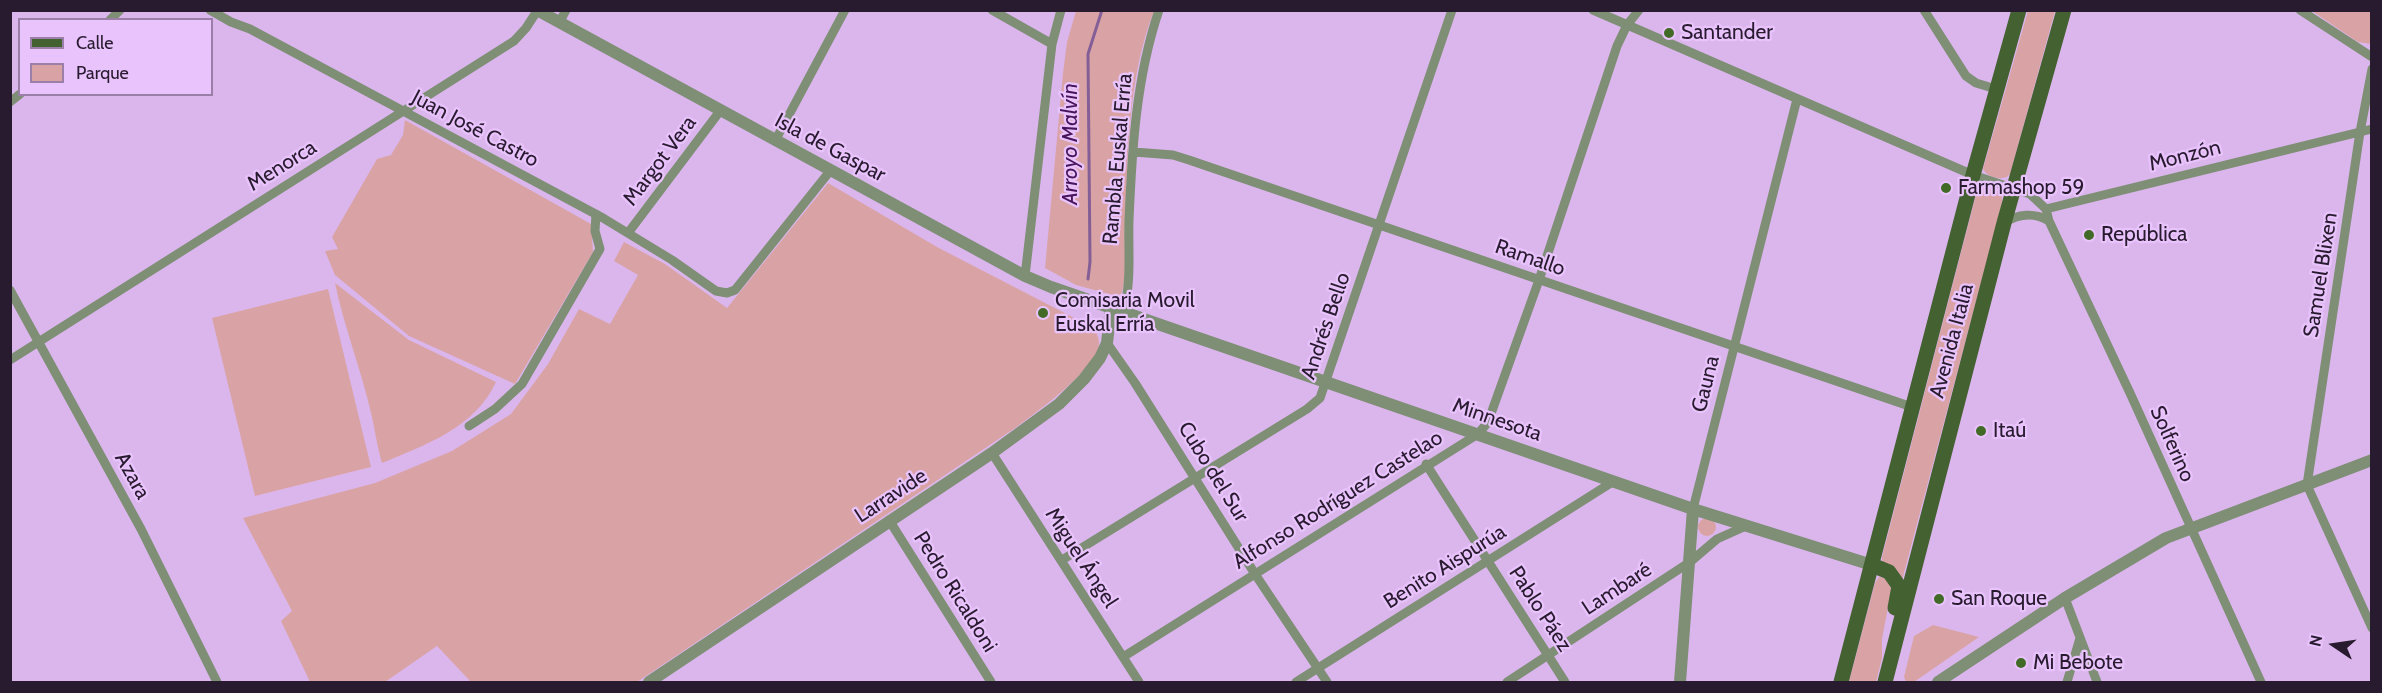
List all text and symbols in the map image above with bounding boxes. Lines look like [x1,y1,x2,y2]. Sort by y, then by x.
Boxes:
legend [18,18,213,96]
place label: Santander [1681,20,1773,46]
marker: Santander [1662,26,1676,40]
text: Calle [76,32,113,54]
text: Parque [76,62,129,84]
street label: Rambla Euskal Erría [1098,72,1138,246]
water label: Arroyo Malvín [1058,83,1084,205]
street label: Juan José Castro [407,85,543,173]
street label: Isla de Gaspar [770,108,890,188]
street label: Margot Vera [618,111,702,211]
street label: Menorca [243,135,321,197]
street label: Monzón [2147,135,2223,177]
place label: Farmashop 59 [1958,175,2084,201]
marker: Farmashop 59 [1939,181,1953,195]
street label: Samuel Blixen [2299,211,2343,339]
place label: República [2101,222,2187,248]
marker: República [2082,228,2096,242]
street label: Ramallo [1492,234,1568,282]
street label: Andrés Bello [1296,269,1356,383]
street label: Avenida Italia [1925,281,1979,401]
place label: Comisaria Movil Euskal Erría [1055,288,1195,338]
marker: Comisaria Movil Euskal Erría [1036,306,1050,320]
street label: Gauna [1687,353,1725,415]
street label: Minnesota [1449,393,1545,447]
street label: Solferino [2144,402,2200,486]
street label: Cubo del Sur [1172,417,1254,527]
place label: Itaú [1993,418,2026,444]
marker: Itaú [1974,424,1988,438]
street label: Alfonso Rodríguez Castelao [1229,425,1447,575]
street label: Azara [109,448,155,504]
street label: Larravide [850,463,932,529]
street label: Miguel Ángel [1039,503,1123,613]
street label: Benito Aispurúa [1379,519,1511,615]
street label: Pedro Ricaldoni [908,527,1002,657]
street label: Lambaré [1577,557,1657,621]
street label: Pablo Páez [1503,561,1577,657]
place label: San Roque [1951,586,2047,612]
marker: San Roque [1932,592,1946,606]
north arrow [2304,615,2364,675]
text: N [2305,633,2327,648]
place label: Mi Bebote [2033,650,2123,676]
marker: Mi Bebote [2014,656,2028,670]

